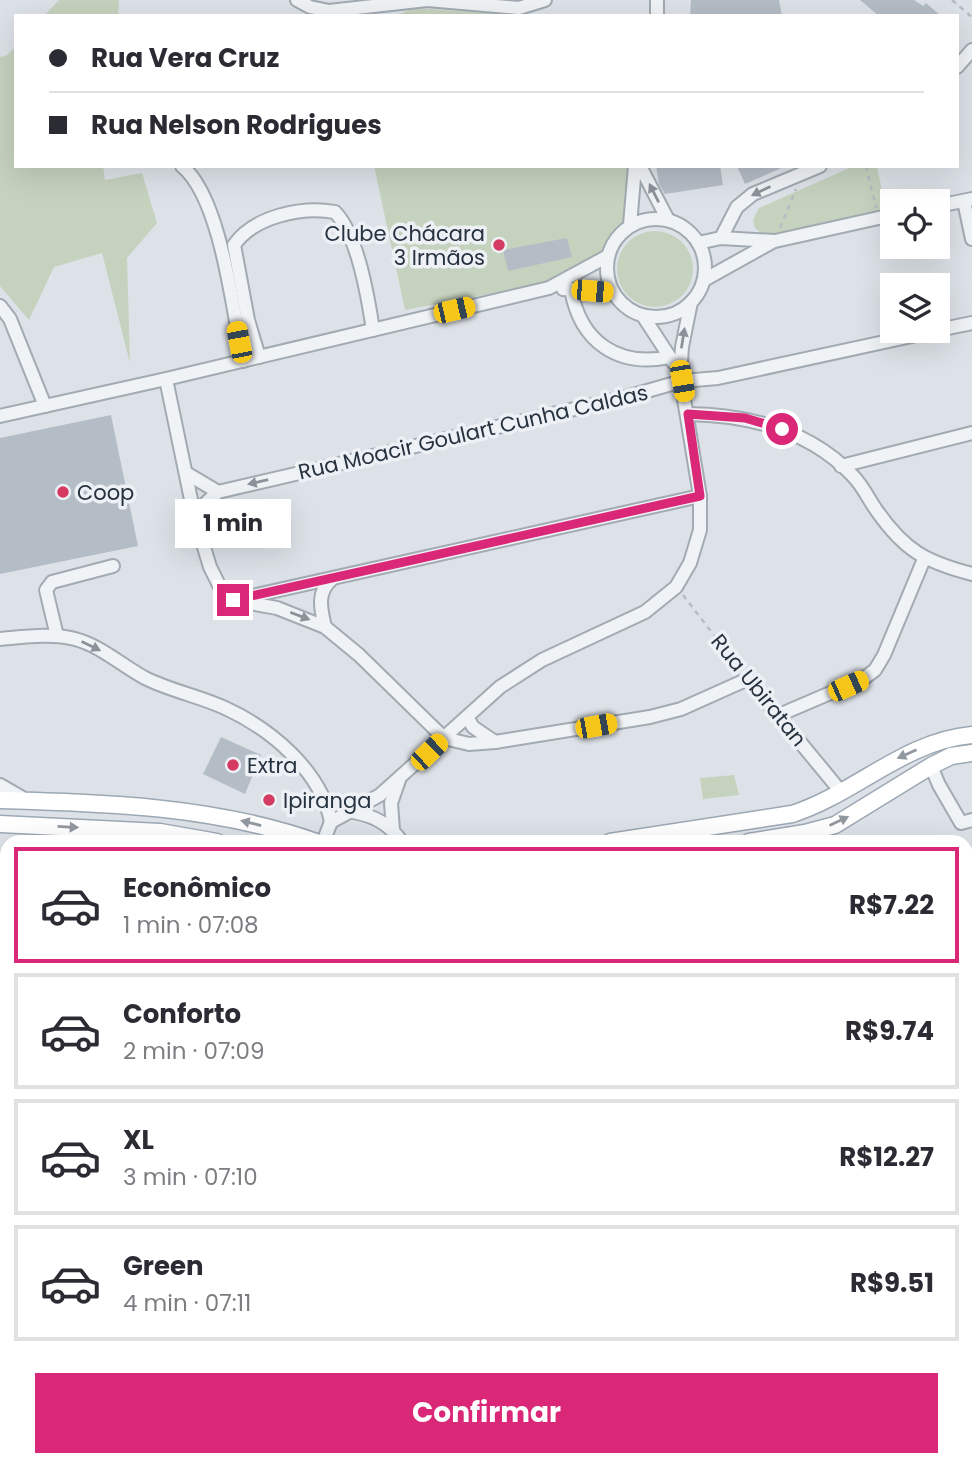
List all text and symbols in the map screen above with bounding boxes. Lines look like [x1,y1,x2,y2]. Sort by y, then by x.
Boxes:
text: Rua Vera Cruz [91,40,279,76]
text: Rua Nelson Rodrigues [91,107,382,143]
one-way arrow [648,183,659,203]
one-way arrow [751,185,771,197]
map controls [880,189,950,343]
button: locate [880,189,950,259]
place label: Clube Chácara 3 Irmãos [325,219,485,272]
marker: Clube Chácara 3 Irmãos [491,237,507,253]
button: layers [880,273,950,343]
car [571,279,614,303]
car [432,295,477,325]
car [225,319,254,365]
one-way arrow [678,327,689,349]
car [669,358,696,404]
street label: Rua Moacir Goulart Cunha Caldas [295,378,651,486]
route start [766,413,798,445]
one-way arrow [247,477,269,488]
place label: Coop [77,478,134,507]
marker: Coop [55,484,71,500]
callout: 1 min [175,498,291,548]
text: 1 min [203,507,263,539]
route end [217,584,249,616]
one-way arrow [290,611,311,622]
street label: Rua Ubiratan [705,628,813,752]
one-way arrow [81,640,101,651]
car [825,668,872,704]
car [574,712,619,740]
car [407,730,452,774]
one-way arrow [897,748,917,760]
place label: Extra [247,751,298,780]
marker: Extra [225,757,241,773]
place label: Ipiranga [283,786,371,815]
marker: Ipiranga [261,792,277,808]
one-way arrow [829,815,849,827]
one-way arrow [240,817,262,828]
one-way arrow [57,822,79,833]
text: Econômico [123,870,271,906]
icon: car [39,874,102,937]
text: R$7.22 [849,887,934,923]
text: 1 min · 07:08 [123,909,259,941]
text: Conforto [123,996,241,1032]
icon: car [39,1000,102,1063]
text: R$9.74 [845,1013,934,1049]
text: 2 min · 07:09 [123,1035,264,1067]
text: XL [123,1122,154,1158]
icon: car [39,1126,102,1189]
text: R$12.27 [839,1139,934,1175]
text: 3 min · 07:10 [123,1161,258,1193]
text: Green [123,1248,204,1284]
icon: car [39,1252,102,1315]
text: R$9.51 [850,1265,934,1301]
text: 4 min · 07:11 [123,1287,251,1319]
button: Confirmar [35,1373,938,1453]

